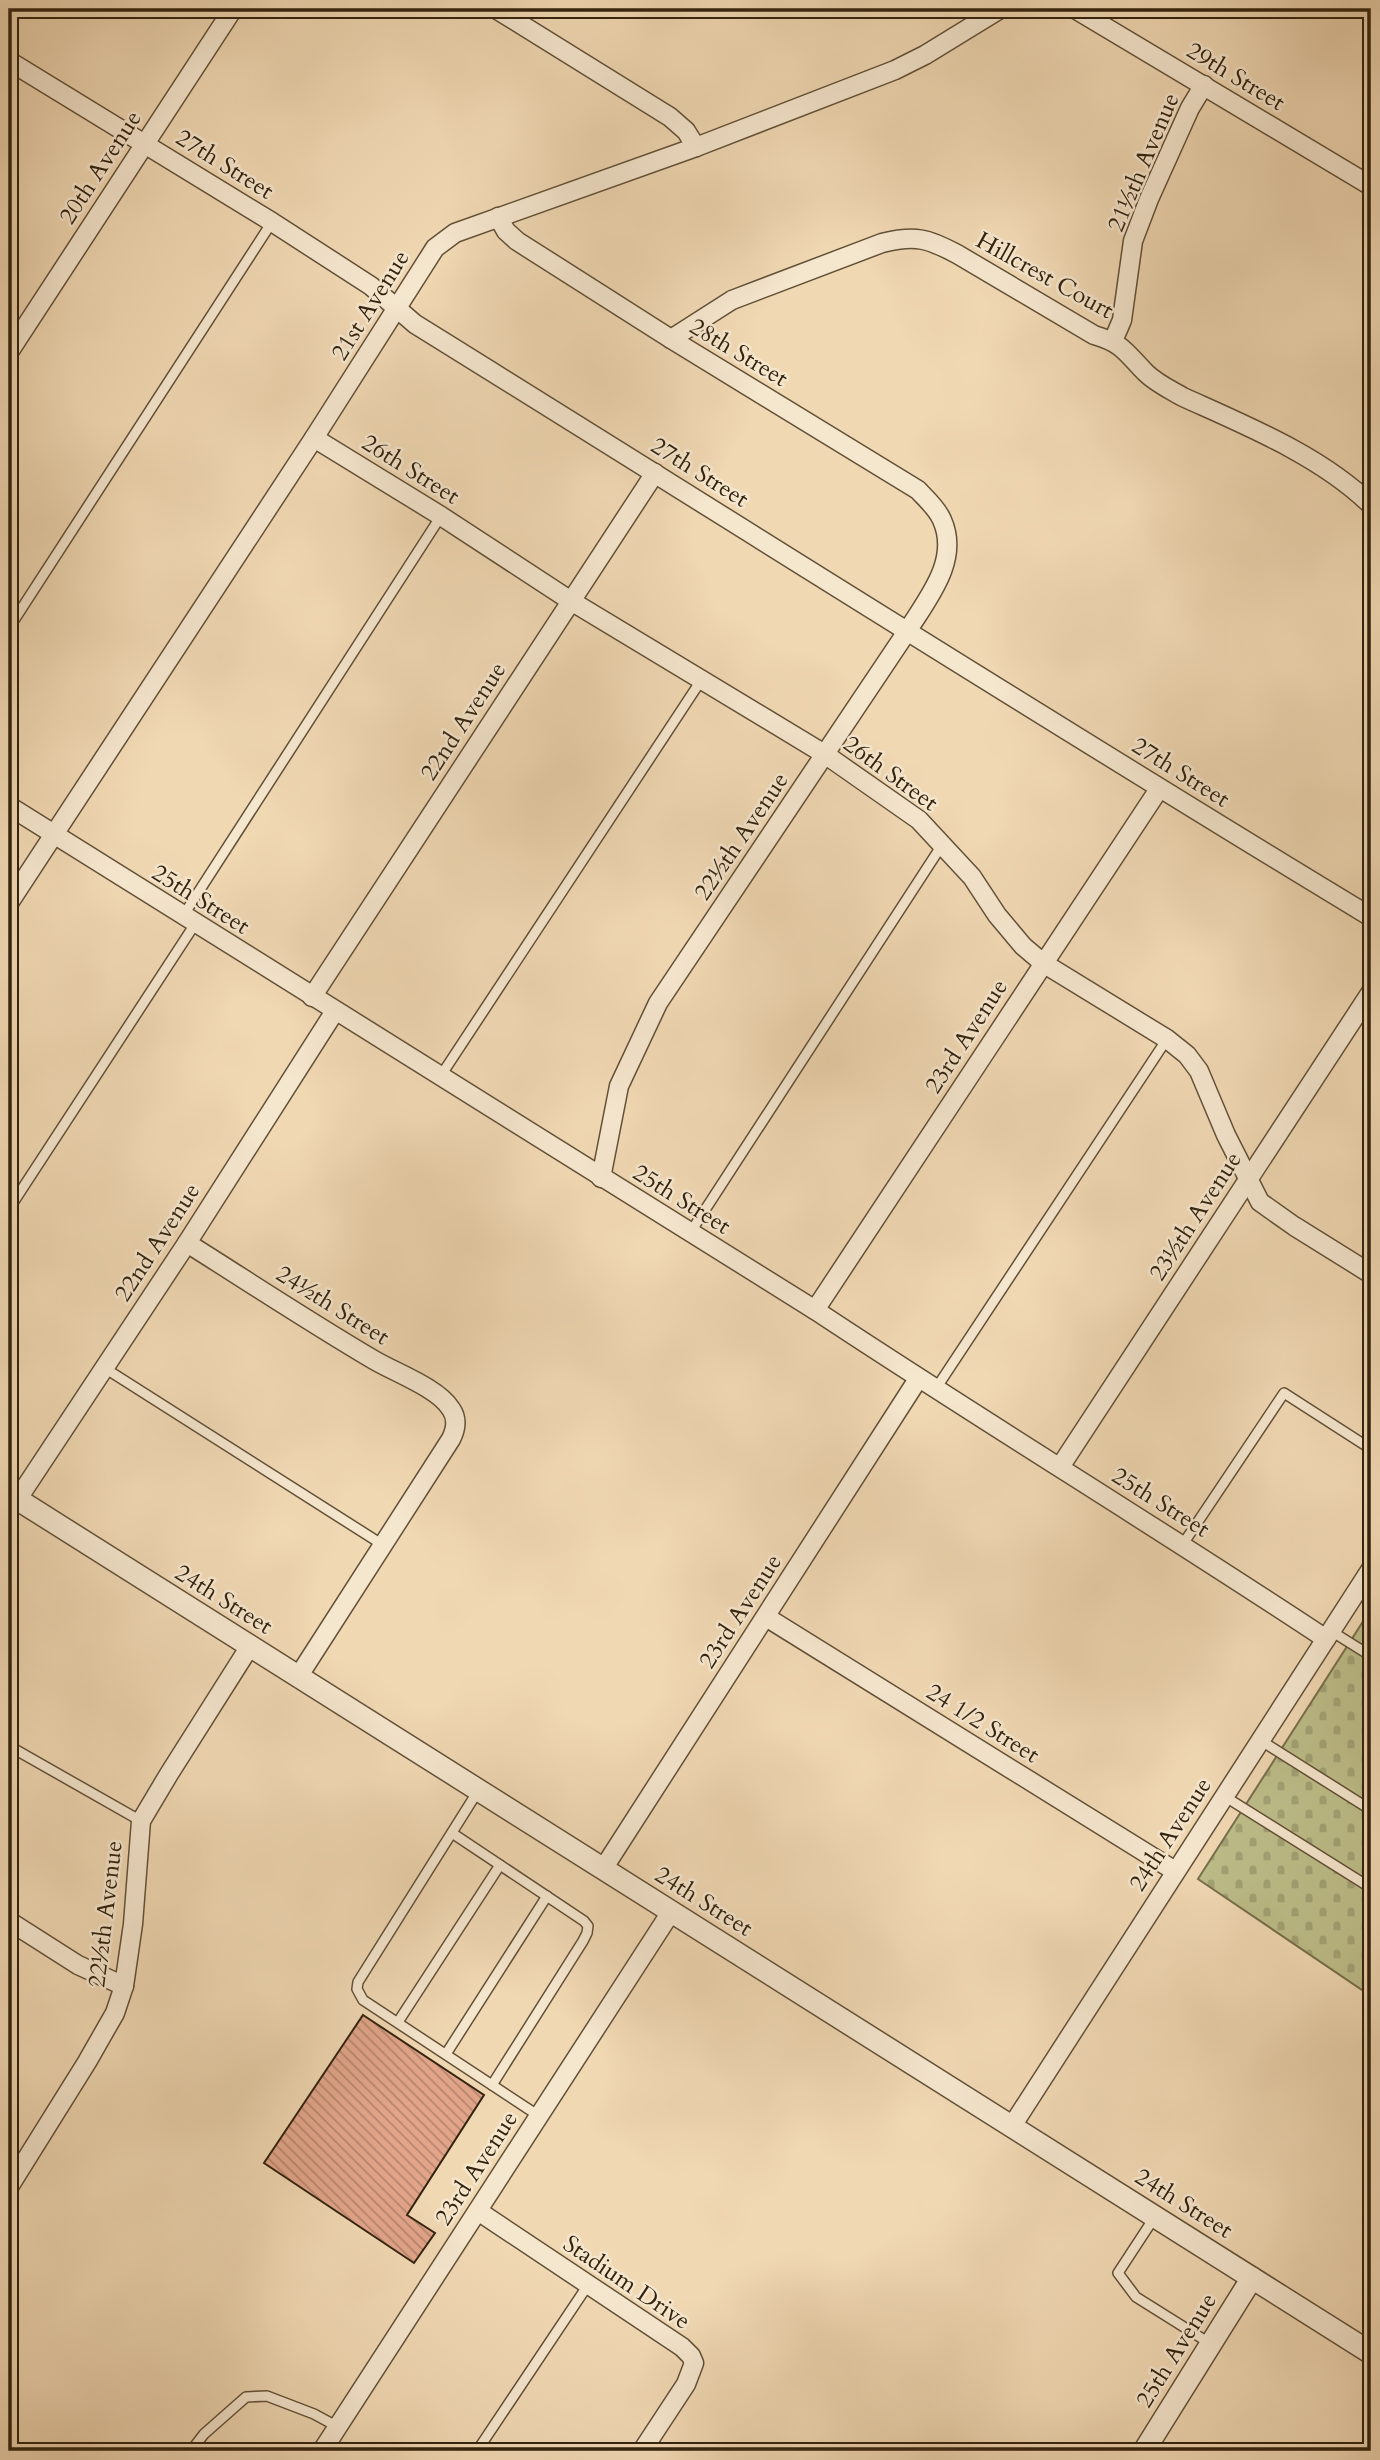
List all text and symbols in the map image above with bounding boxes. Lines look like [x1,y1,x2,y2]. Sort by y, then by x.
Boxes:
street label: 29th Street [1180,34,1292,119]
street label: 21½th Avenue [1099,88,1188,237]
street label: 20th Avenue [51,104,150,231]
street label: 27th Street [170,121,280,208]
street label: Hillcrest Court [970,224,1120,327]
street label: 21st Avenue [323,244,417,367]
street label: 28th Street [683,310,795,395]
street label: 26th Street [356,426,466,513]
street label: 27th Street [645,429,755,516]
street label: 22nd Avenue [413,656,514,787]
street label: 26th Street [837,728,945,819]
street label: 27th Street [1126,729,1236,816]
street label: 22½th Avenue [686,766,796,907]
street label: 25th Street [146,856,256,943]
street label: 23rd Avenue [917,973,1016,1100]
street label: 23½th Avenue [1141,1145,1250,1287]
street label: 25th Street [627,1156,737,1243]
street label: 22nd Avenue [107,1177,208,1308]
street label: 24½th Street [270,1258,396,1353]
street label: 25th Street [1106,1459,1216,1546]
street label: 23rd Avenue [691,1548,790,1675]
street label: 24th Street [169,1556,279,1643]
street label: 24 1/2 Street [920,1676,1046,1771]
street label: 24th Avenue [1121,1771,1220,1898]
street label: 22½th Avenue [80,1839,131,1989]
street label: 24th Street [649,1858,759,1945]
street label: 23rd Avenue [427,2105,526,2232]
street label: 24th Street [1129,2160,1239,2247]
street label: Stadium Drive [556,2228,697,2337]
street label: 25th Avenue [1128,2287,1225,2414]

